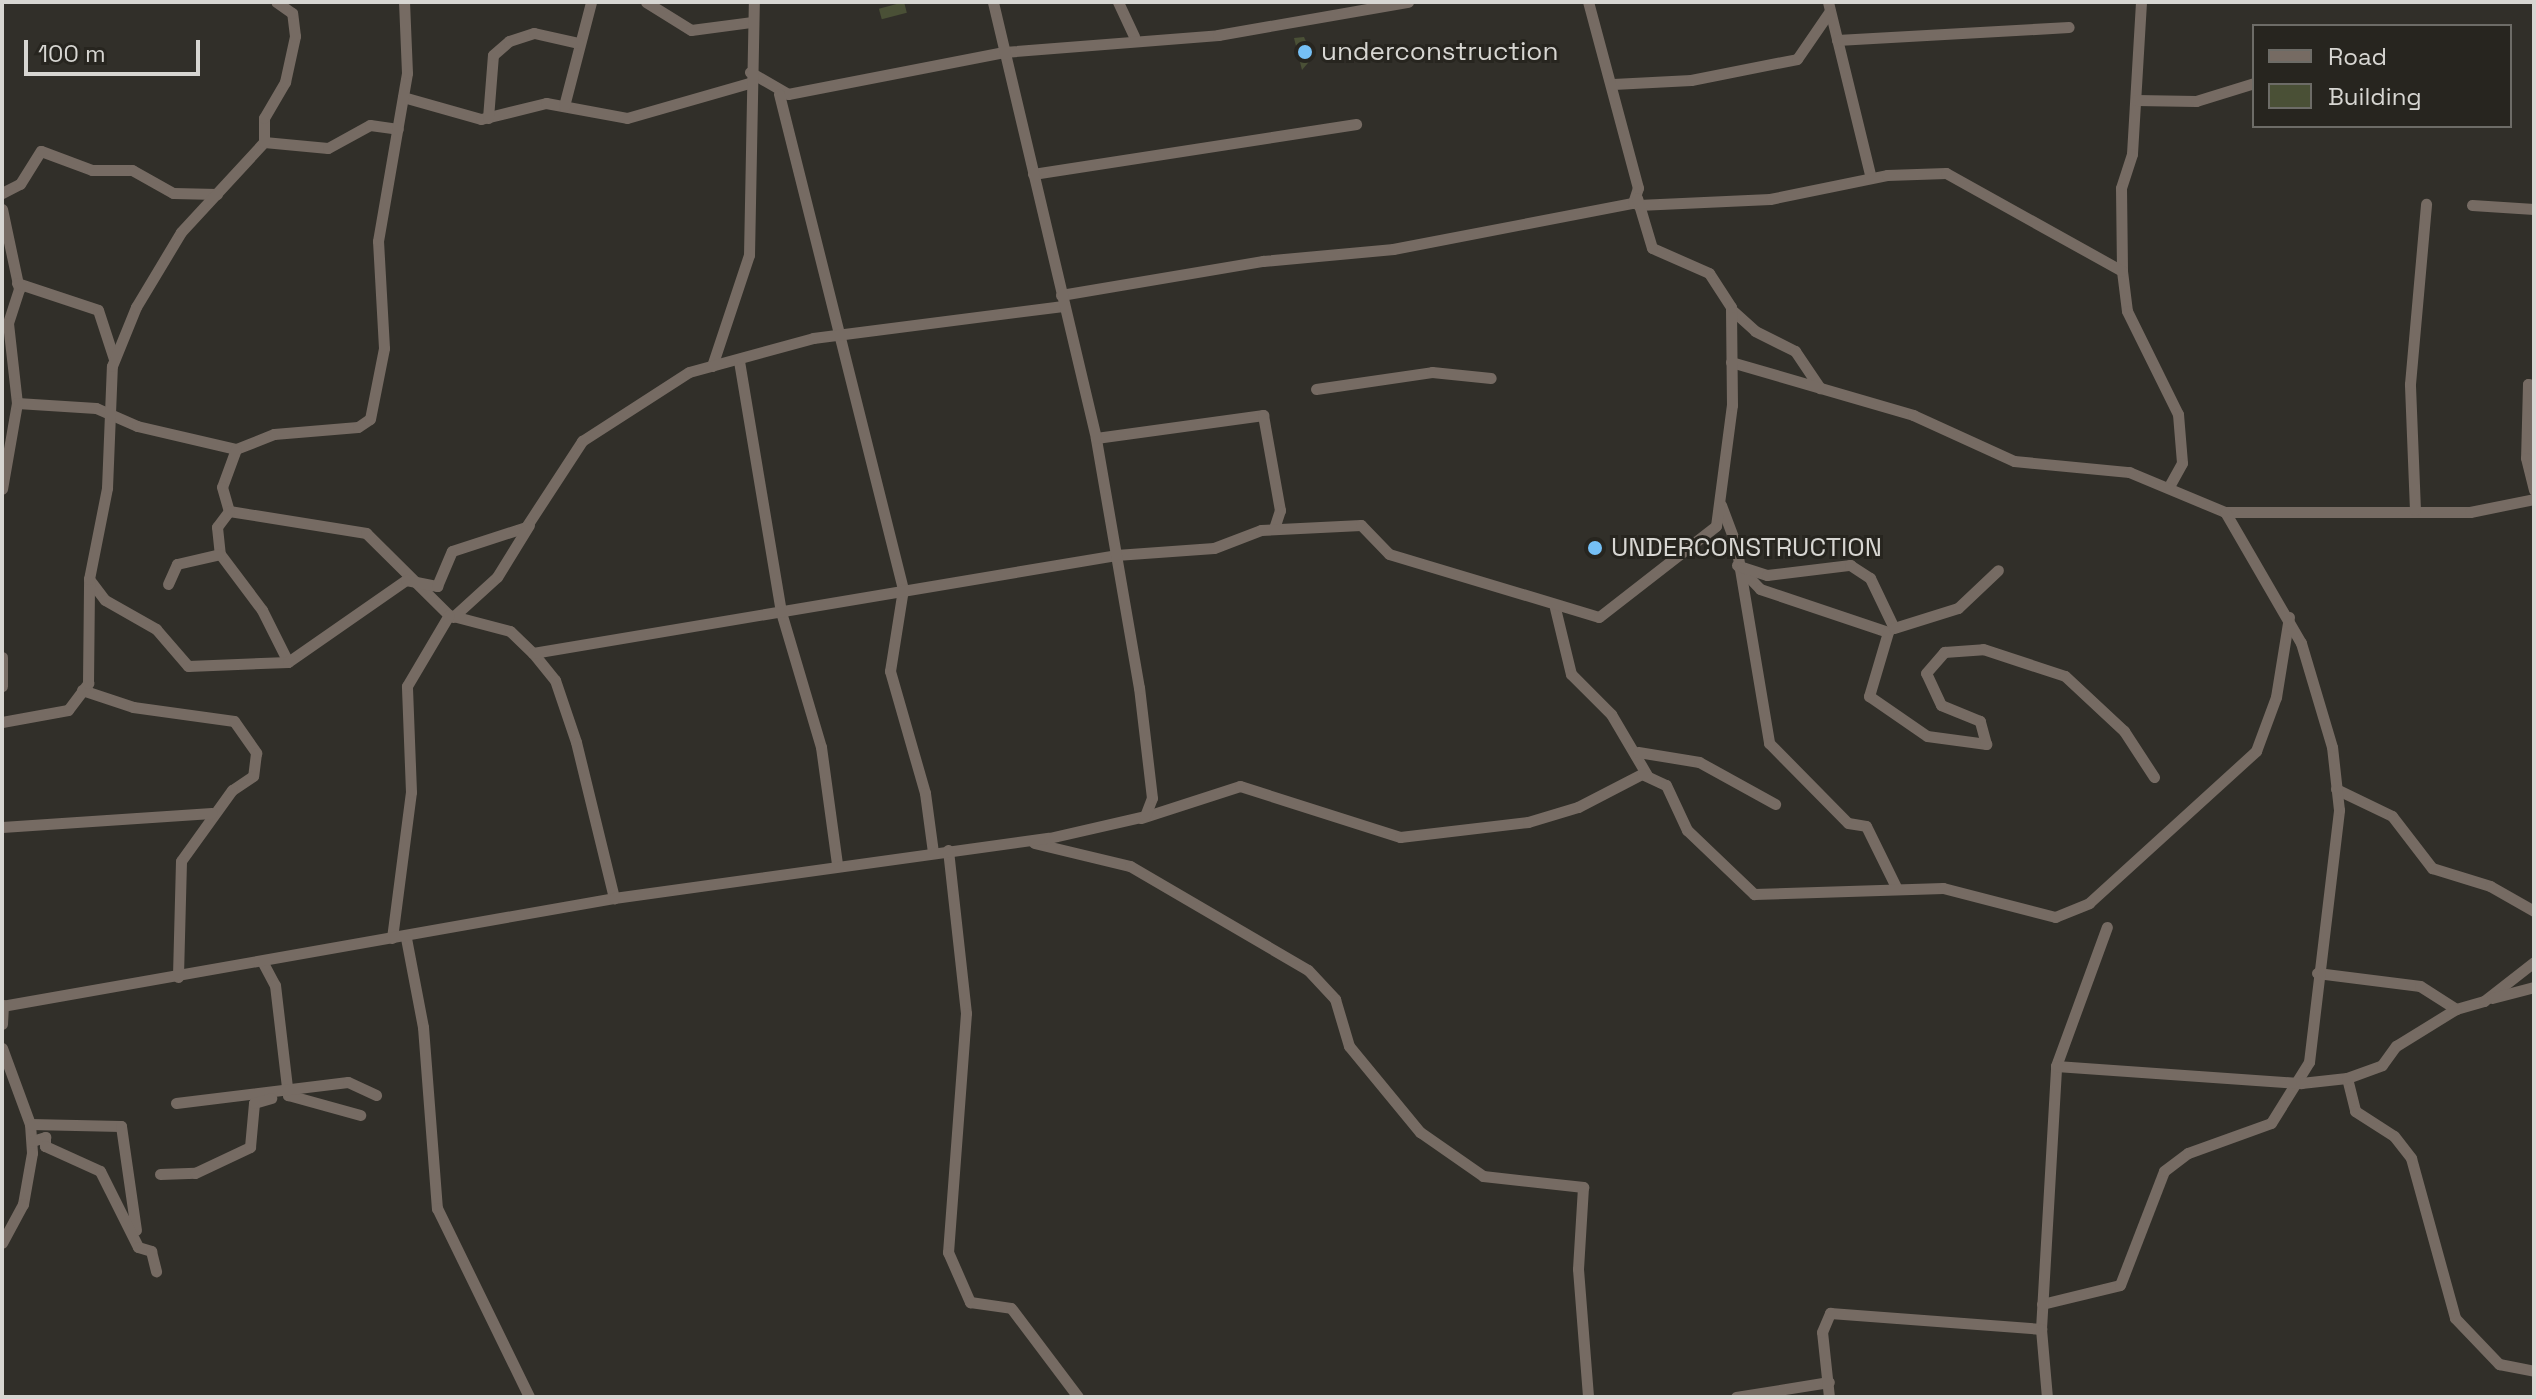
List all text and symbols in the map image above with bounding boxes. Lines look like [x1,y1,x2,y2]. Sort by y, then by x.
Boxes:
scale bar [28,24,204,74]
legend [2252,24,2512,128]
place label: underconstruction [1321,36,1558,68]
text: 100 m [38,38,106,69]
text: Road [2328,41,2387,72]
marker: underconstruction [1296,43,1314,61]
text: Building [2328,81,2422,112]
place label: UNDERCONSTRUCTION [1611,532,1882,564]
marker: UNDERCONSTRUCTION [1586,539,1604,557]

